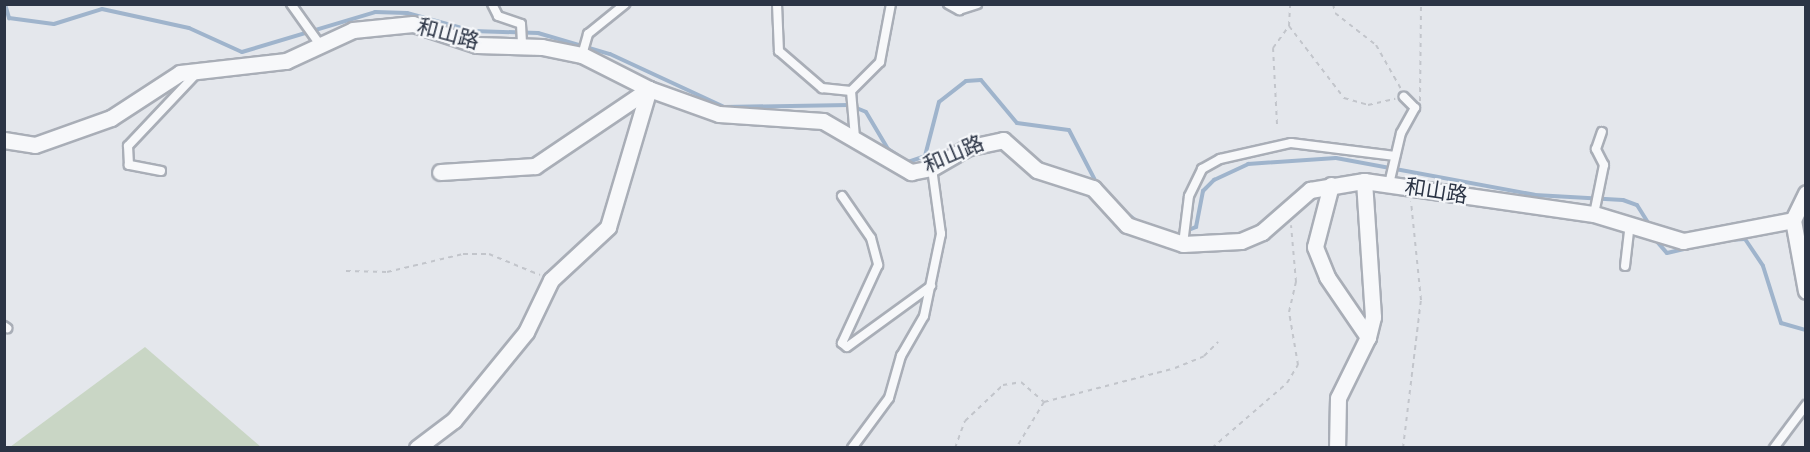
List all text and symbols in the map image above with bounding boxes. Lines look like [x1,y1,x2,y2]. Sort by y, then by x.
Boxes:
street label: 和山路 [414,15,482,55]
street label: 和山路 [920,131,988,179]
street label: 和山路 [1403,175,1469,209]

